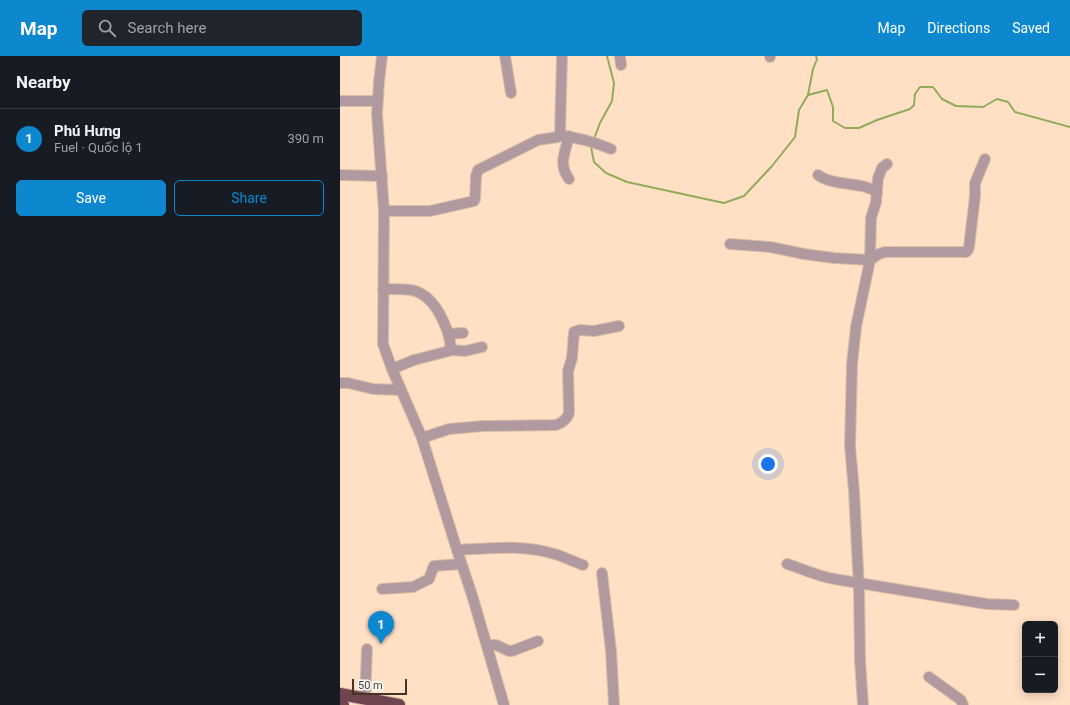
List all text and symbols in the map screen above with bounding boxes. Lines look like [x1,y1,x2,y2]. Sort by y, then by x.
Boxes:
search box [82,10,362,46]
text: Map [20,17,58,40]
icon: search [96,17,118,39]
text: Search here [128,19,206,37]
text: Map [878,20,905,36]
text: Directions [927,20,990,36]
text: Saved [1012,20,1050,36]
text: Nearby [16,72,71,92]
text: Phú Hưng [54,122,121,140]
text: 1 [25,131,33,146]
text: 390 m [287,131,324,146]
text: Fuel · Quốc lộ 1 [54,140,143,155]
button: Save [16,180,166,216]
button: Share [174,180,324,216]
your location [758,454,778,474]
pin: 1 [368,611,394,644]
map controls [1022,621,1058,693]
button: + [1022,621,1058,657]
button: − [1022,657,1058,693]
scale bar [352,677,407,696]
text: 50 m [358,679,383,692]

